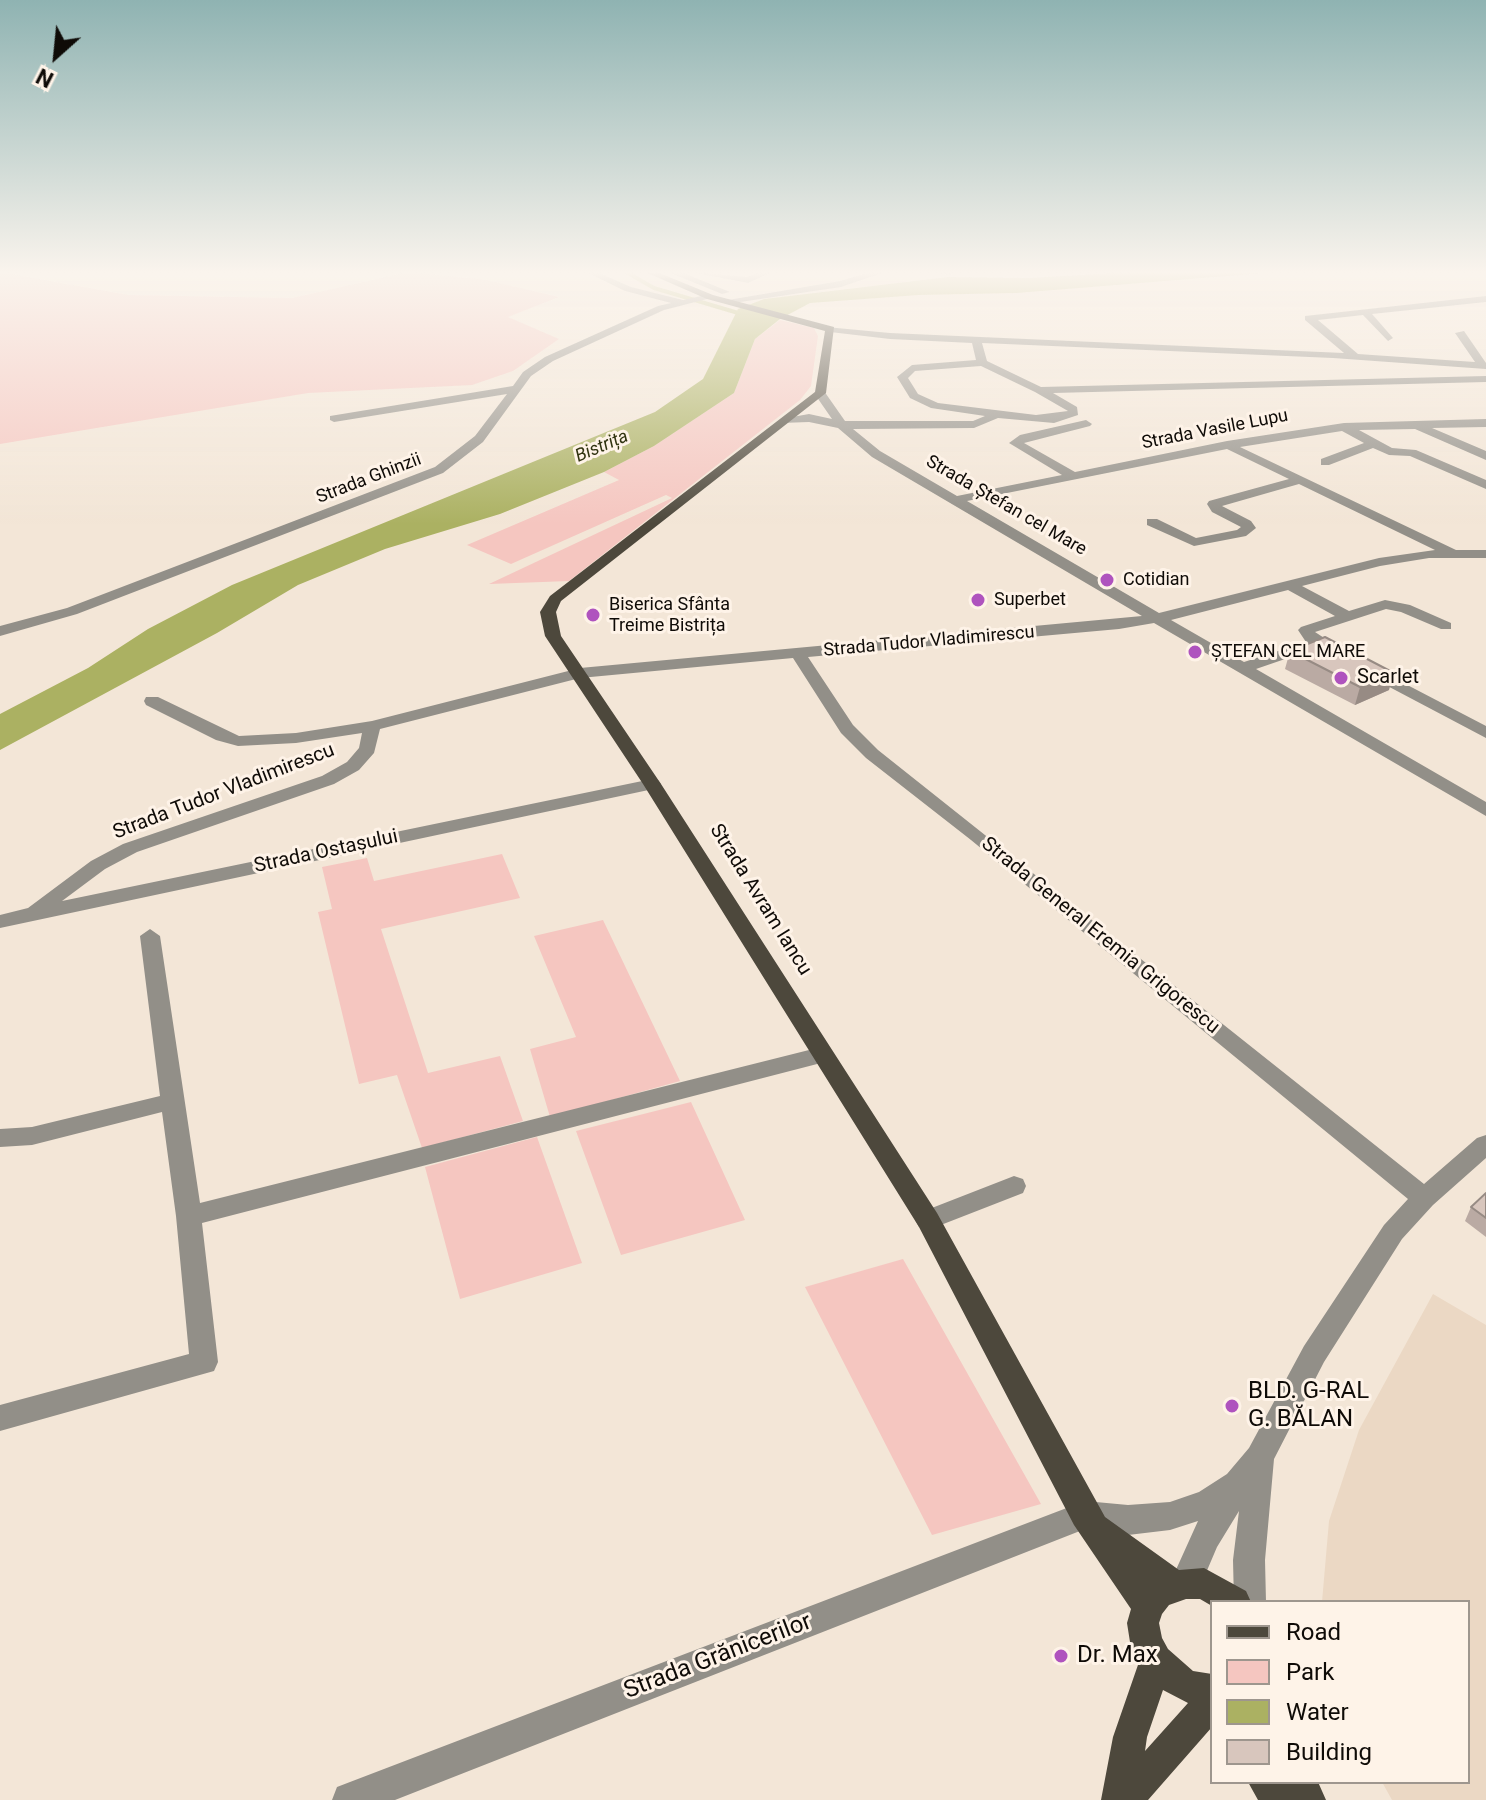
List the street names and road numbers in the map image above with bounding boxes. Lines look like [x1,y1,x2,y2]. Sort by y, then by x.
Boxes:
street label: Strada Vasile Lupu [1140,405,1290,455]
street label: Strada Ghinzii [313,449,425,509]
street label: Strada Ștefan cel Mare [922,451,1090,561]
street label: Strada Tudor Vladimirescu [823,622,1035,662]
street label: Strada Tudor Vladimirescu [110,739,338,845]
street label: Strada Avram Iancu [704,820,816,980]
street label: Strada Ostașului [252,825,400,879]
street label: Strada General Eremia Grigorescu [976,832,1224,1040]
street label: Strada Grănicerilor [620,1608,816,1706]

